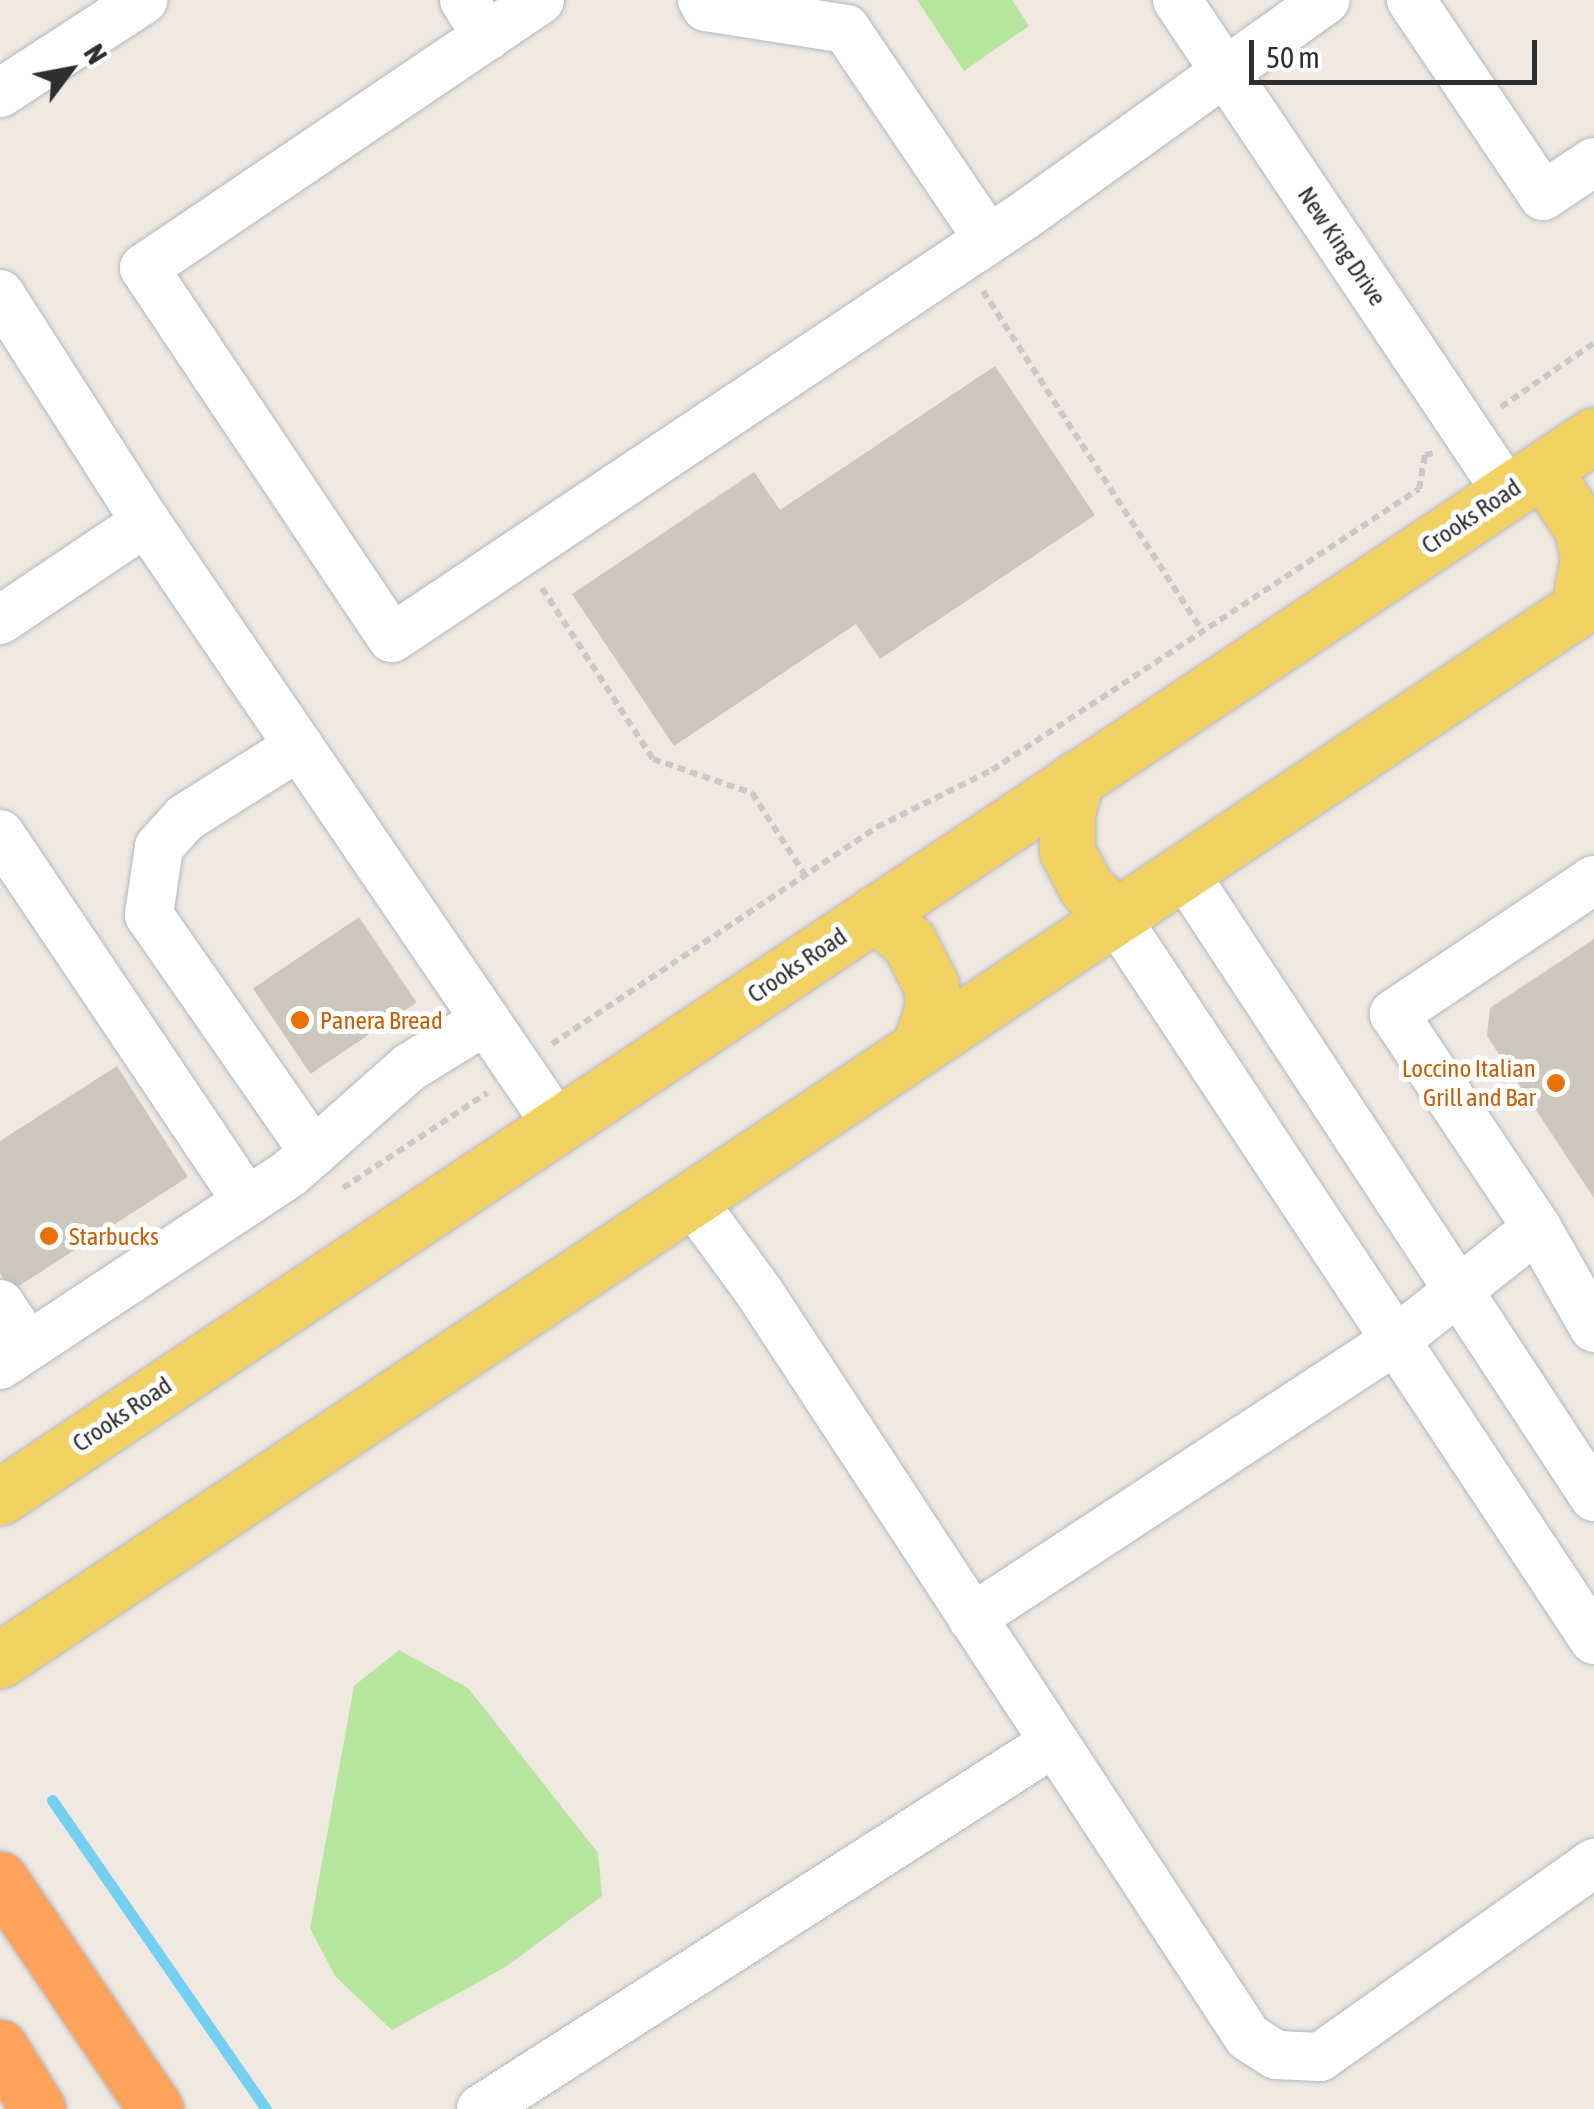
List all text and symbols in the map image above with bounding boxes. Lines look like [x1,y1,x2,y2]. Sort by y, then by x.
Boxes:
north arrow [20,20,120,120]
scale bar [1254,20,1542,82]
text: N [77,39,113,70]
text: 50 m [1266,40,1320,74]
street label: New King Drive [1291,181,1393,311]
street label: Crooks Road [1416,472,1526,560]
street label: Crooks Road [742,921,852,1009]
place label: Panera Bread [320,1005,443,1035]
marker: Panera Bread [289,1009,311,1031]
place label: Loccino Italian Grill and Bar [1402,1054,1536,1113]
marker: Loccino Italian Grill and Bar [1545,1072,1567,1094]
place label: Starbucks [69,1221,159,1251]
marker: Starbucks [38,1225,60,1247]
street label: Crooks Road [67,1370,177,1458]

